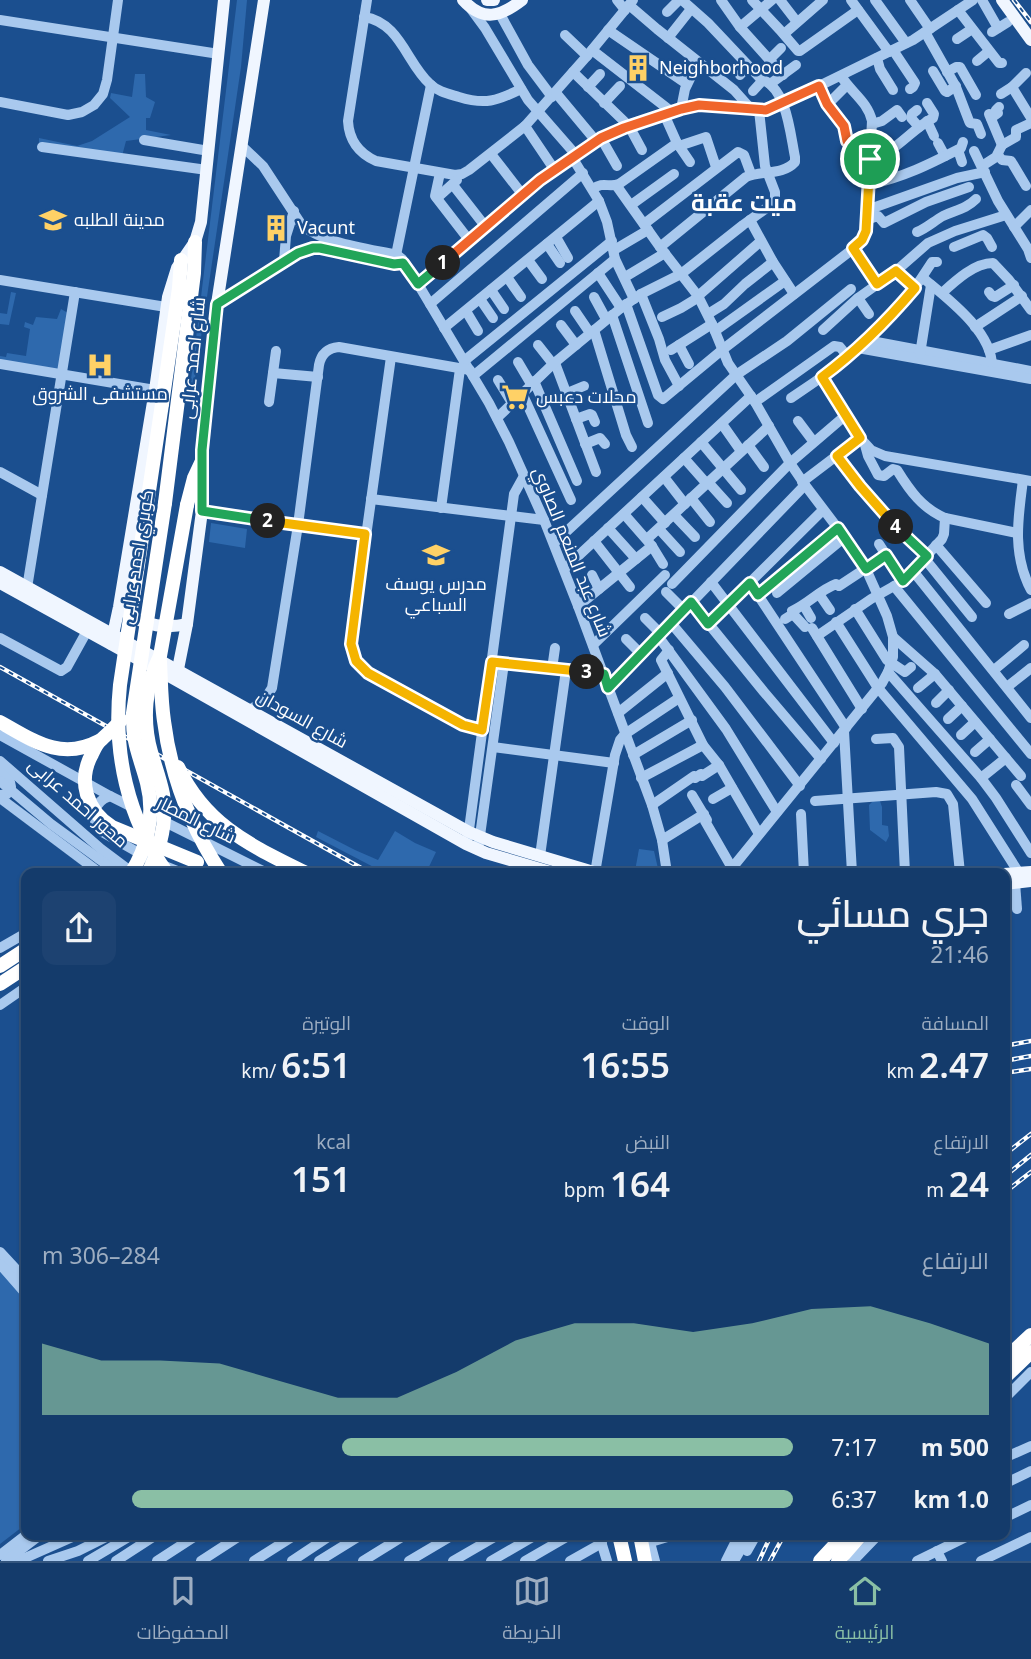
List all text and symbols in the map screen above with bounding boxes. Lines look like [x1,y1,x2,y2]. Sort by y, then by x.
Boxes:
building icon: Neighborhood [623,53,653,83]
place label: Neighborhood [659,55,783,79]
pin [840,129,900,189]
icon: arrive [851,140,889,178]
district label: ميت عقبة [691,185,797,218]
school or university icon: مدينة الطلبه [38,205,68,235]
place label: مدينة الطلبه [74,207,165,231]
building icon: Vacunt [261,213,291,243]
place label: Vacunt [297,215,355,239]
pin: 1 [426,246,460,280]
text: 1 [437,249,448,275]
street label: شارع احمد عرابى [174,296,211,420]
hospital icon: مستشفى الشروق [85,350,115,380]
place label: مستشفى الشروق [32,381,168,406]
supermarket icon: محلات دعبس [500,382,530,412]
place label: محلات دعبس [536,384,636,408]
street label: شارع عبد المنعم الصاوي [525,463,618,641]
street label: كوبري احمد عرابى [114,488,161,626]
pin: 2 [250,504,286,538]
text: 2 [262,507,273,533]
pin: 4 [878,510,914,544]
text: 4 [890,513,901,539]
school or university icon: مدرس يوسف السباعي [421,540,451,570]
place label: مدرس يوسف السباعي [385,571,487,619]
pin: 3 [570,654,604,690]
text: 3 [581,658,592,684]
street label: شارع السودان [252,683,352,754]
street label: محور احمد عرابى [24,752,134,852]
street label: شارع المطار [152,789,240,849]
text: جري مسائي [797,886,989,938]
button: share [42,891,116,965]
text: 21:46 [930,938,989,970]
text: الوتيرة [302,1010,351,1036]
text: الوقت [622,1010,670,1036]
text: المسافة [921,1010,989,1036]
text: 6:51 [281,1041,351,1088]
text: 16:55 [580,1041,670,1088]
text: 2.47 [919,1041,989,1088]
text: /km [241,1058,281,1084]
text: km [886,1058,919,1084]
text: kcal [316,1129,351,1155]
text: النبض [625,1129,670,1155]
text: الارتفاع [933,1129,989,1155]
text: 151 [291,1155,351,1202]
text: 164 [610,1160,670,1207]
text: 24 [949,1160,989,1207]
text: bpm [564,1177,610,1203]
text: m [926,1177,949,1203]
text: 284–306 m [42,1239,160,1271]
text: الارتفاع [922,1244,989,1276]
text: 7:17 [831,1431,877,1463]
text: 500 m [921,1431,989,1463]
text: 6:37 [831,1483,877,1515]
text: 1.0 km [914,1483,989,1515]
tab: المحفوظات [137,1572,229,1650]
tab: الخريطة [502,1572,562,1650]
tab: الرئيسية [835,1572,894,1650]

